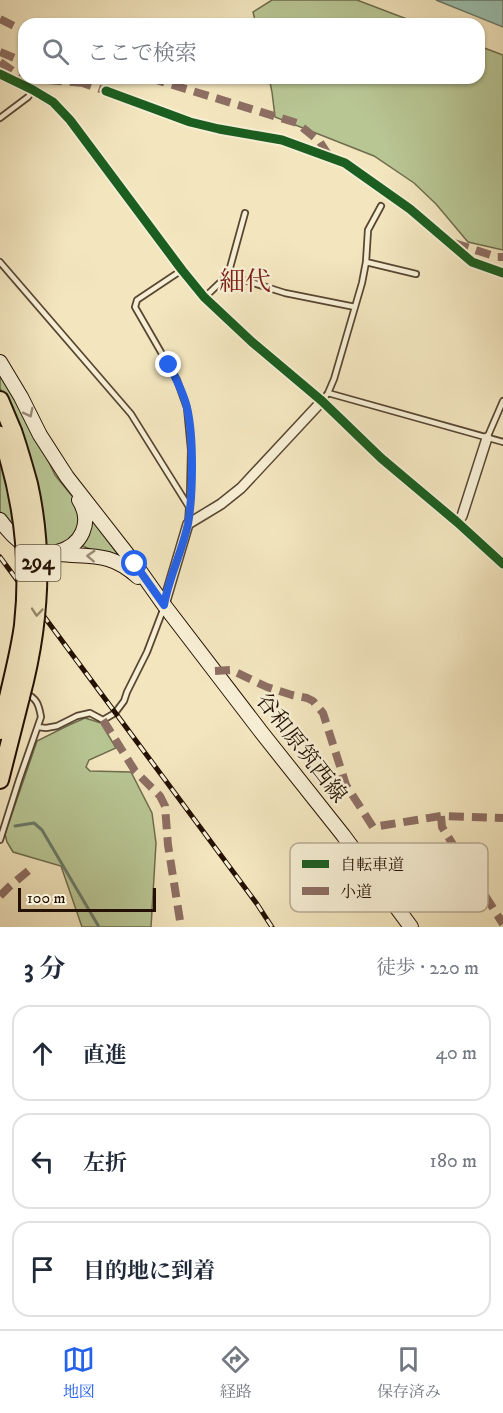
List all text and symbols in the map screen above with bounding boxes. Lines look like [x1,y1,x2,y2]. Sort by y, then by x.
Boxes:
search box [18,18,485,84]
icon: search [39,35,72,68]
text: ここで検索 [87,40,197,67]
district label: 細代 [219,266,271,299]
route end [155,351,181,377]
one-way arrow [22,407,33,417]
road number: 294 [15,545,60,581]
one-way arrow [86,549,95,562]
route start [121,550,147,576]
one-way arrow [31,608,44,617]
street label: 谷和原筑西線 [250,688,352,808]
legend [290,843,488,912]
text: 自転車道 [340,855,404,875]
text: 小道 [340,882,372,902]
scale bar [18,885,156,912]
text: 100 m [27,888,66,908]
text: 3 分 [24,953,65,986]
text: 徒歩 · 220 m [376,956,479,981]
icon: ahead [26,1037,59,1070]
text: 40 m [435,1041,477,1066]
text: 直進 [83,1042,127,1069]
icon: left [26,1145,59,1178]
text: 180 m [430,1149,477,1174]
text: 左折 [83,1150,127,1177]
icon: arrive [26,1253,59,1286]
text: 目的地に到着 [83,1258,215,1285]
tab: 地図 [62,1343,95,1402]
tab: 経路 [219,1343,252,1402]
tab: 保存済み [377,1343,441,1402]

